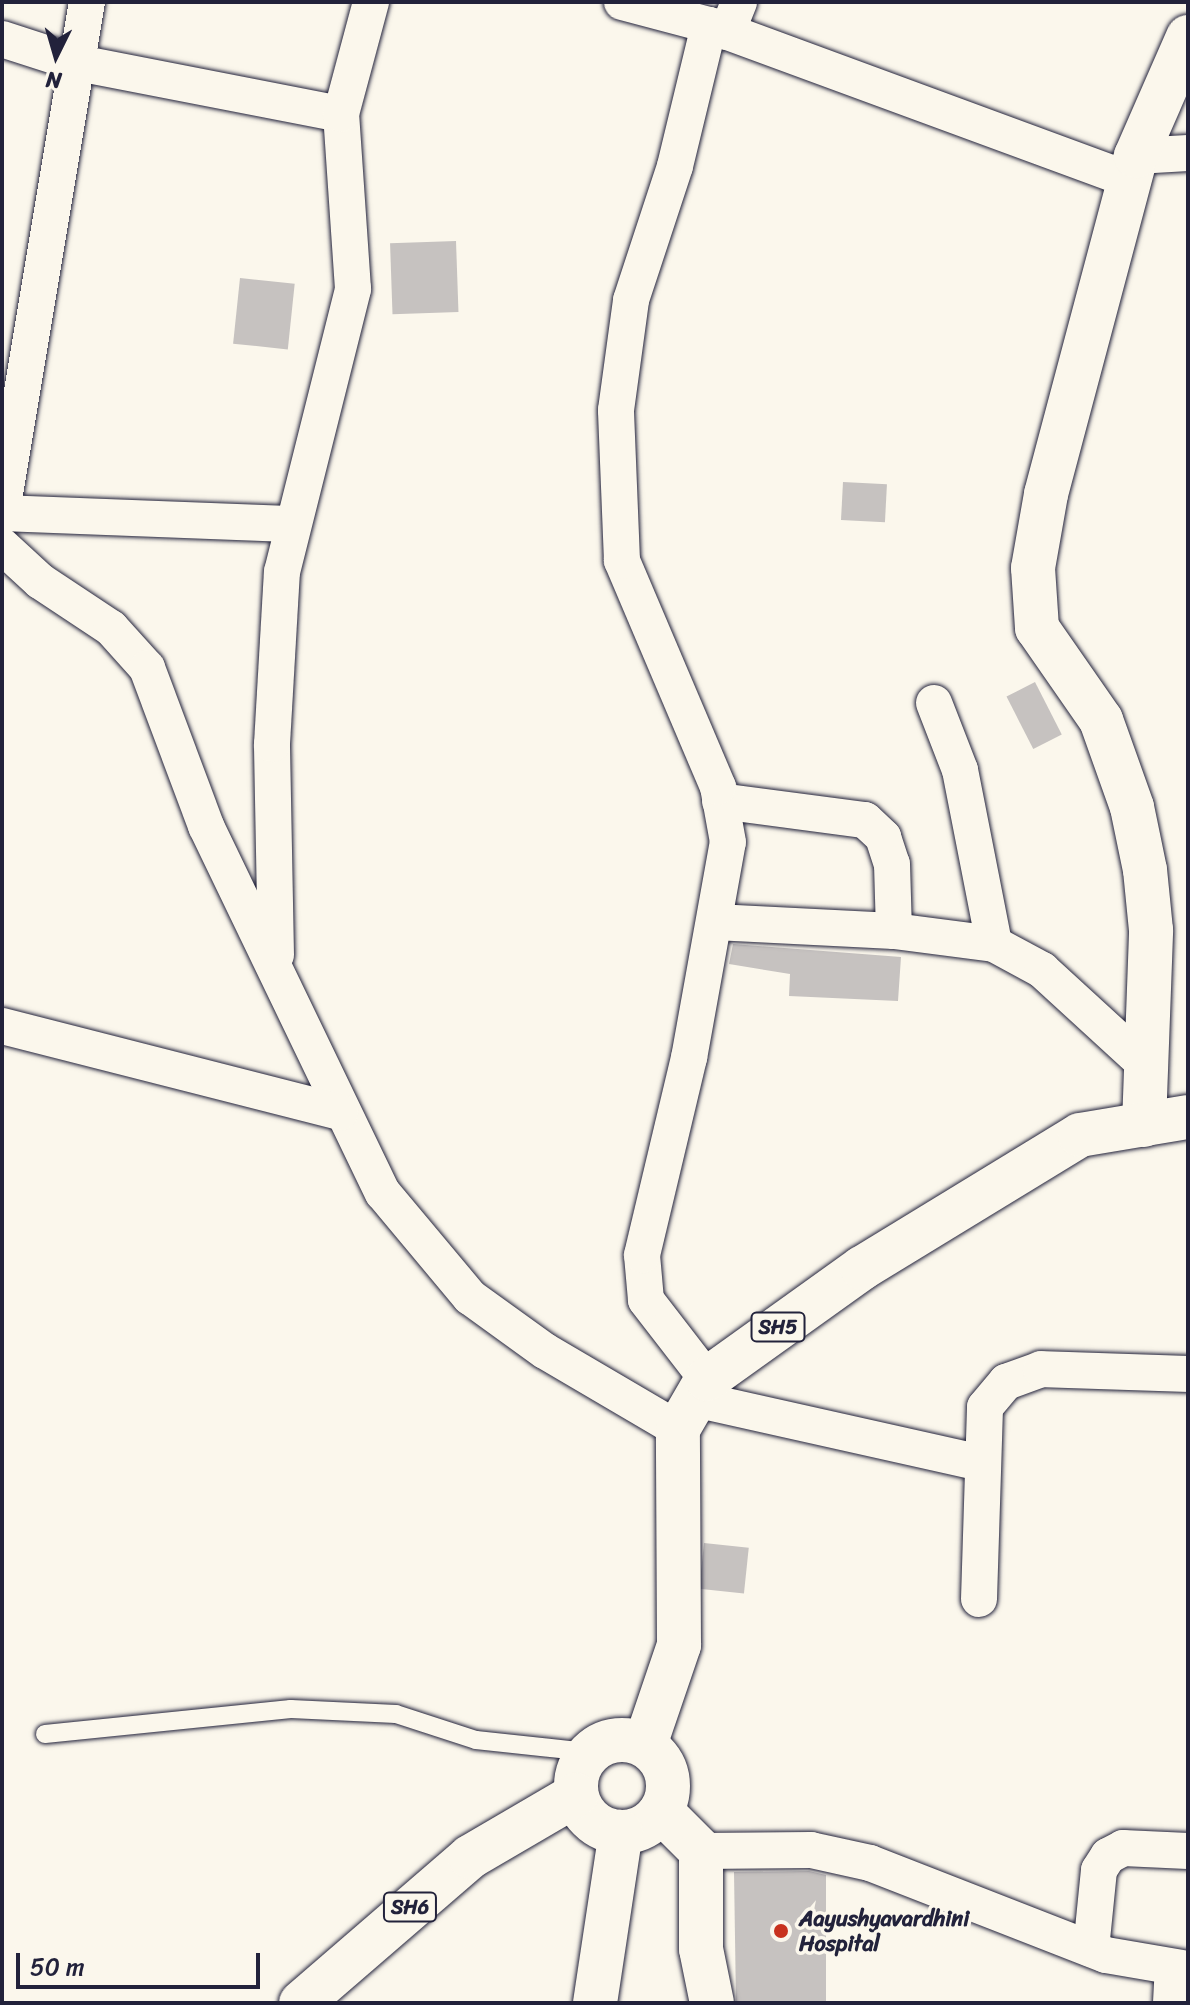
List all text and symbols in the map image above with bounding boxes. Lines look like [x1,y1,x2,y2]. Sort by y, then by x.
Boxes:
north arrow [16,16,96,96]
text: N [45,60,63,100]
road number: SH5 [750,1311,806,1343]
road number: SH6 [382,1891,438,1923]
place label: Aayushyavardhini Hospital [799,1905,969,1956]
marker: Aayushyavardhini Hospital [770,1920,792,1942]
scale bar [20,1937,264,1987]
text: 50 m [30,1946,85,1988]

